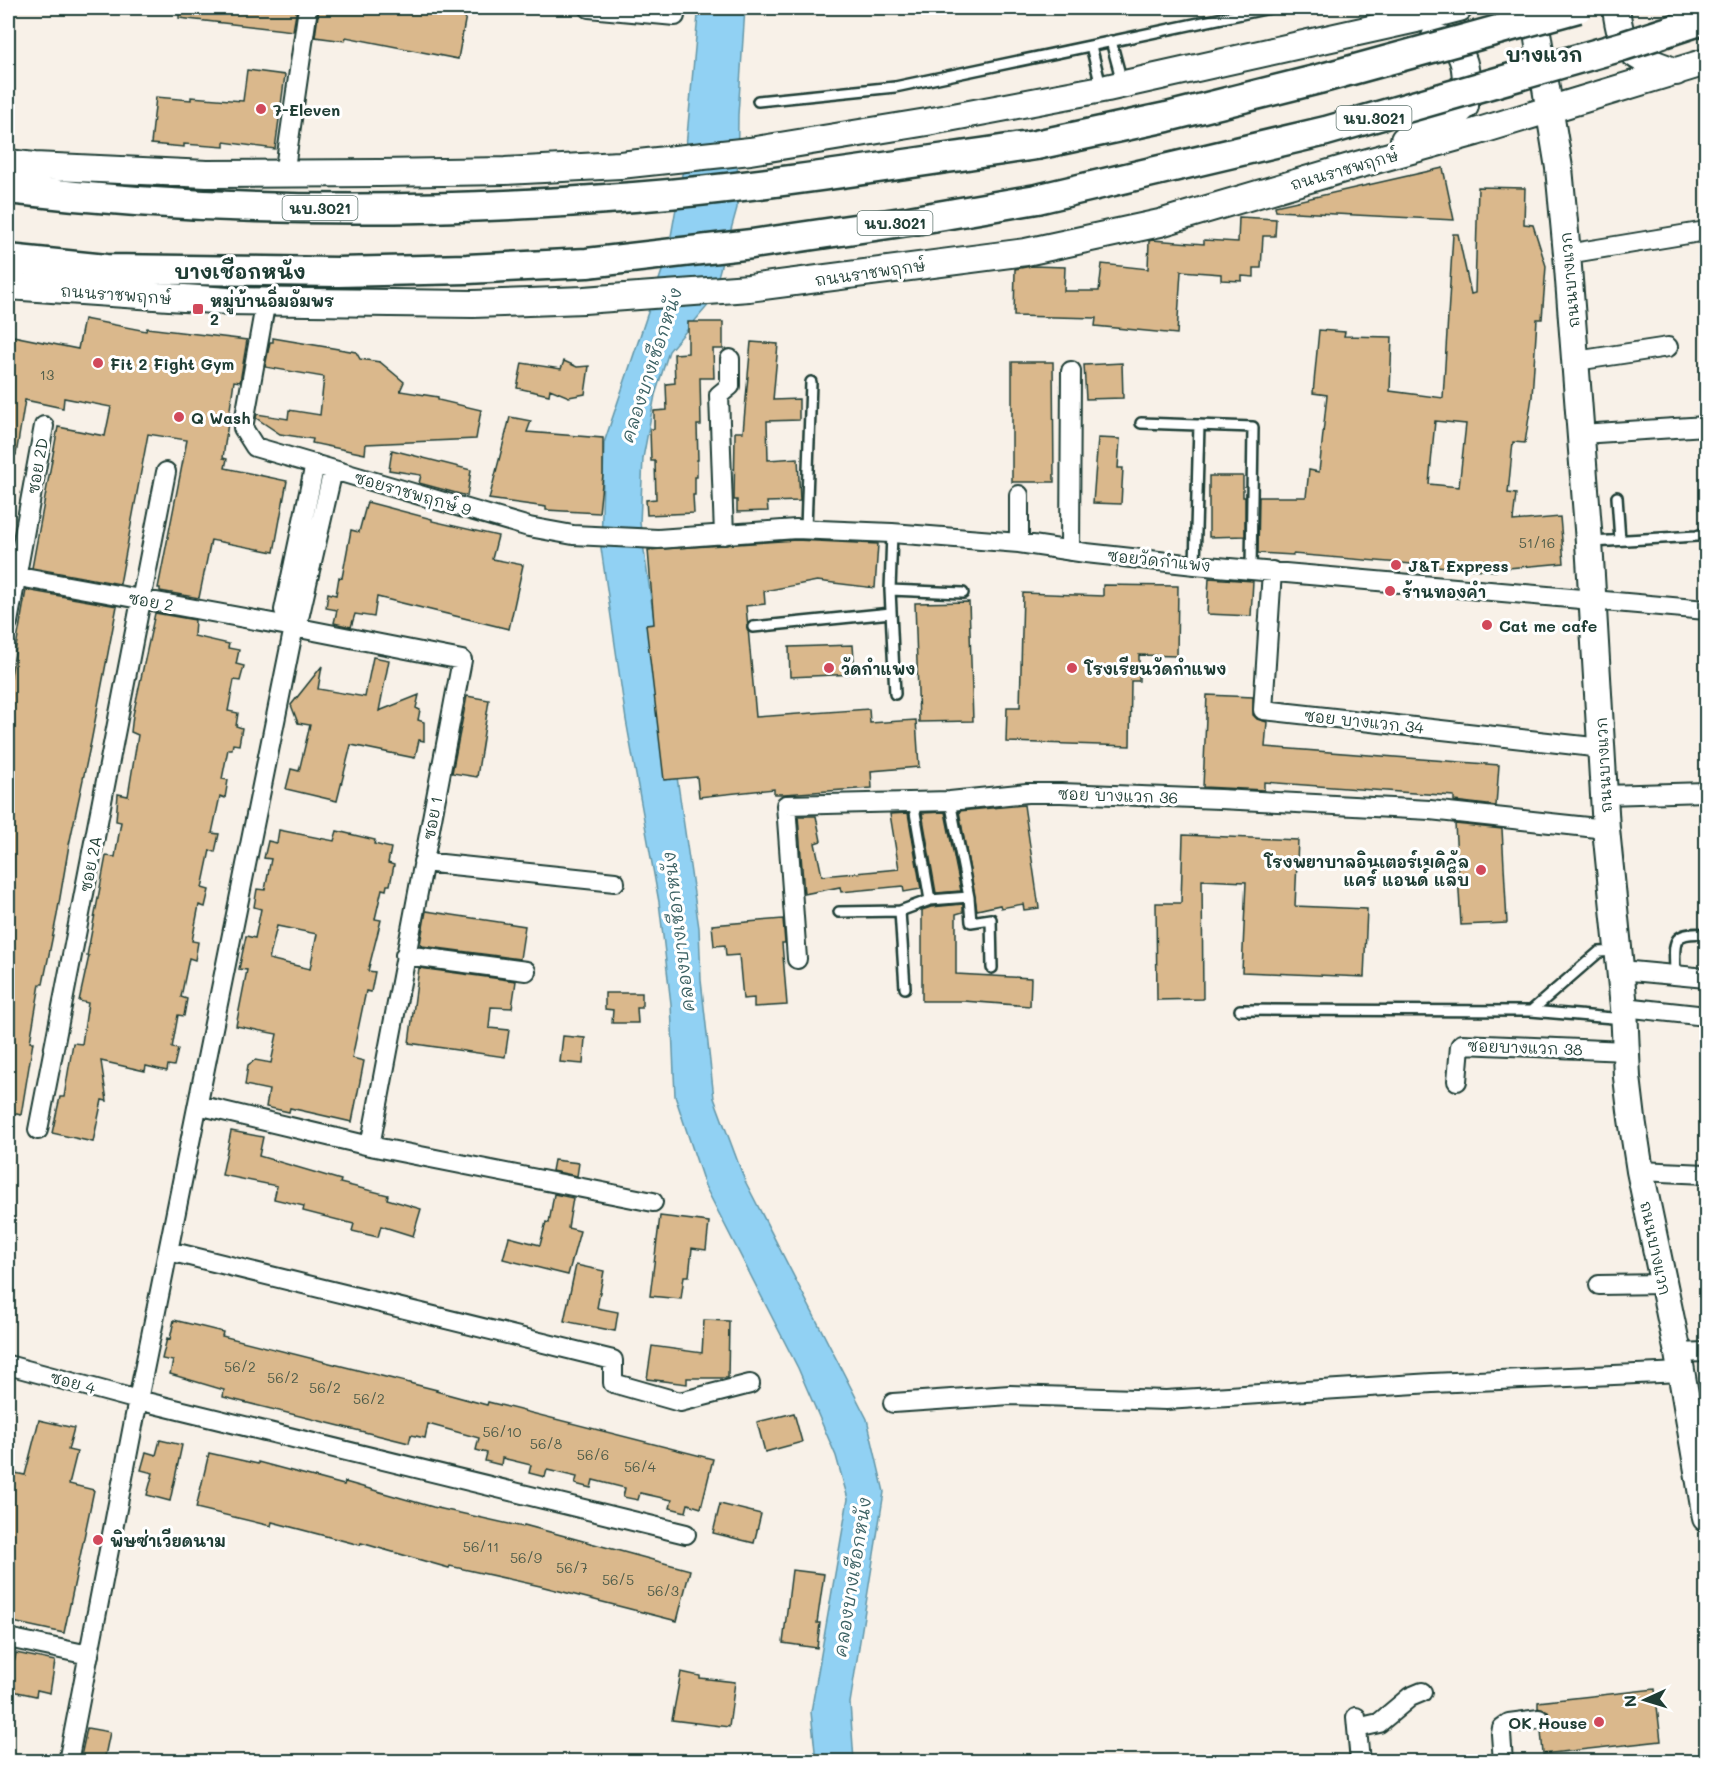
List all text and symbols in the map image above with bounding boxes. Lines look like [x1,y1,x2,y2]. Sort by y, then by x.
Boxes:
district label: บางแวก [1505,41,1583,67]
place label: 7-Eleven [273,99,340,120]
marker: 7-Eleven [254,102,268,116]
road number: นบ.3021 [1336,106,1412,130]
street label: ถนนราชพฤกษ์ [1288,143,1401,195]
road number: นบ.3021 [282,196,358,220]
road number: นบ.3021 [858,211,932,235]
street label: ถนนบางแวก [1554,231,1584,329]
street label: ถนนราชพฤกษ์ [813,254,927,291]
district label: บางเชือกหนัง [174,257,306,284]
street label: ถนนราชพฤกษ์ [60,279,172,309]
water label: คลองบางเชือกหนัง [614,284,687,445]
place label: หมู่บ้านอิ่มอัมพร 2 [210,286,334,329]
marker: หมู่บ้านอิ่มอัมพร 2 [191,302,205,316]
place label: Fit 2 Fight Gym [110,353,234,374]
marker: Fit 2 Fight Gym [91,356,105,370]
house number: 13 [40,365,54,384]
place label: Q Wash [191,407,250,428]
marker: Q Wash [172,410,186,424]
street label: ซอย 2D [22,436,52,496]
street label: ซอยราชพฤกษ์ 9 [352,466,474,521]
house number: 51/16 [1519,533,1555,552]
street label: ซอยวัดกำแพง [1106,544,1212,576]
place label: J&T Express [1408,555,1508,576]
marker: J&T Express [1389,558,1403,572]
place label: ร้านทองคำ [1402,580,1486,602]
marker: ร้านทองคำ [1383,584,1397,598]
street label: ซอย 2 [127,587,175,615]
place label: Cat me cafe [1499,615,1597,636]
marker: Cat me cafe [1480,618,1494,632]
place label: วัดกำแพง [841,656,915,679]
place label: โรงเรียนวัดกำแพง [1083,656,1226,679]
marker: วัดกำแพง [822,661,836,675]
marker: โรงเรียนวัดกำแพง [1065,661,1079,675]
street label: ซอย บางแวก 34 [1303,704,1426,738]
street label: ถนนบางแวก [1590,716,1616,814]
street label: ซอย บางแวก 36 [1057,782,1179,808]
street label: ซอย 1 [418,795,446,841]
street label: ซอย 2A [74,834,106,894]
place label: โรงพยาบาลอินเตอร์เมดิคัล แคร์ แอนด์ แล็บ [1263,849,1469,890]
water label: คลองบางเชือกหนัง [655,851,700,1014]
marker: โรงพยาบาลอินเตอร์เมดิคัล แคร์ แอนด์ แล็บ [1474,863,1488,877]
street label: ซอยบางแวก 38 [1467,1034,1583,1060]
street label: ถนนบางแวก [1636,1199,1676,1297]
house number: 56/2 [224,1357,256,1376]
street label: ซอย 4 [48,1366,99,1398]
house number: 56/2 [267,1368,299,1387]
house number: 56/2 [309,1378,341,1397]
house number: 56/2 [353,1389,385,1408]
house number: 56/10 [483,1422,522,1441]
house number: 56/8 [530,1434,562,1453]
house number: 56/6 [577,1445,609,1464]
house number: 56/4 [624,1457,657,1476]
water label: คลองบางเชือกหนัง [827,1495,876,1658]
place label: พิษซ่าเวียดนาม [110,1528,226,1551]
marker: พิษซ่าเวียดนาม [91,1533,105,1547]
house number: 56/11 [463,1537,499,1556]
house number: 56/9 [510,1548,542,1567]
house number: 56/7 [556,1558,588,1577]
house number: 56/5 [602,1570,634,1589]
house number: 56/3 [647,1581,679,1600]
north arrow [1615,1670,1675,1730]
text: N [1619,1694,1640,1708]
place label: OK House [1508,1712,1587,1733]
marker: OK House [1592,1715,1606,1729]

